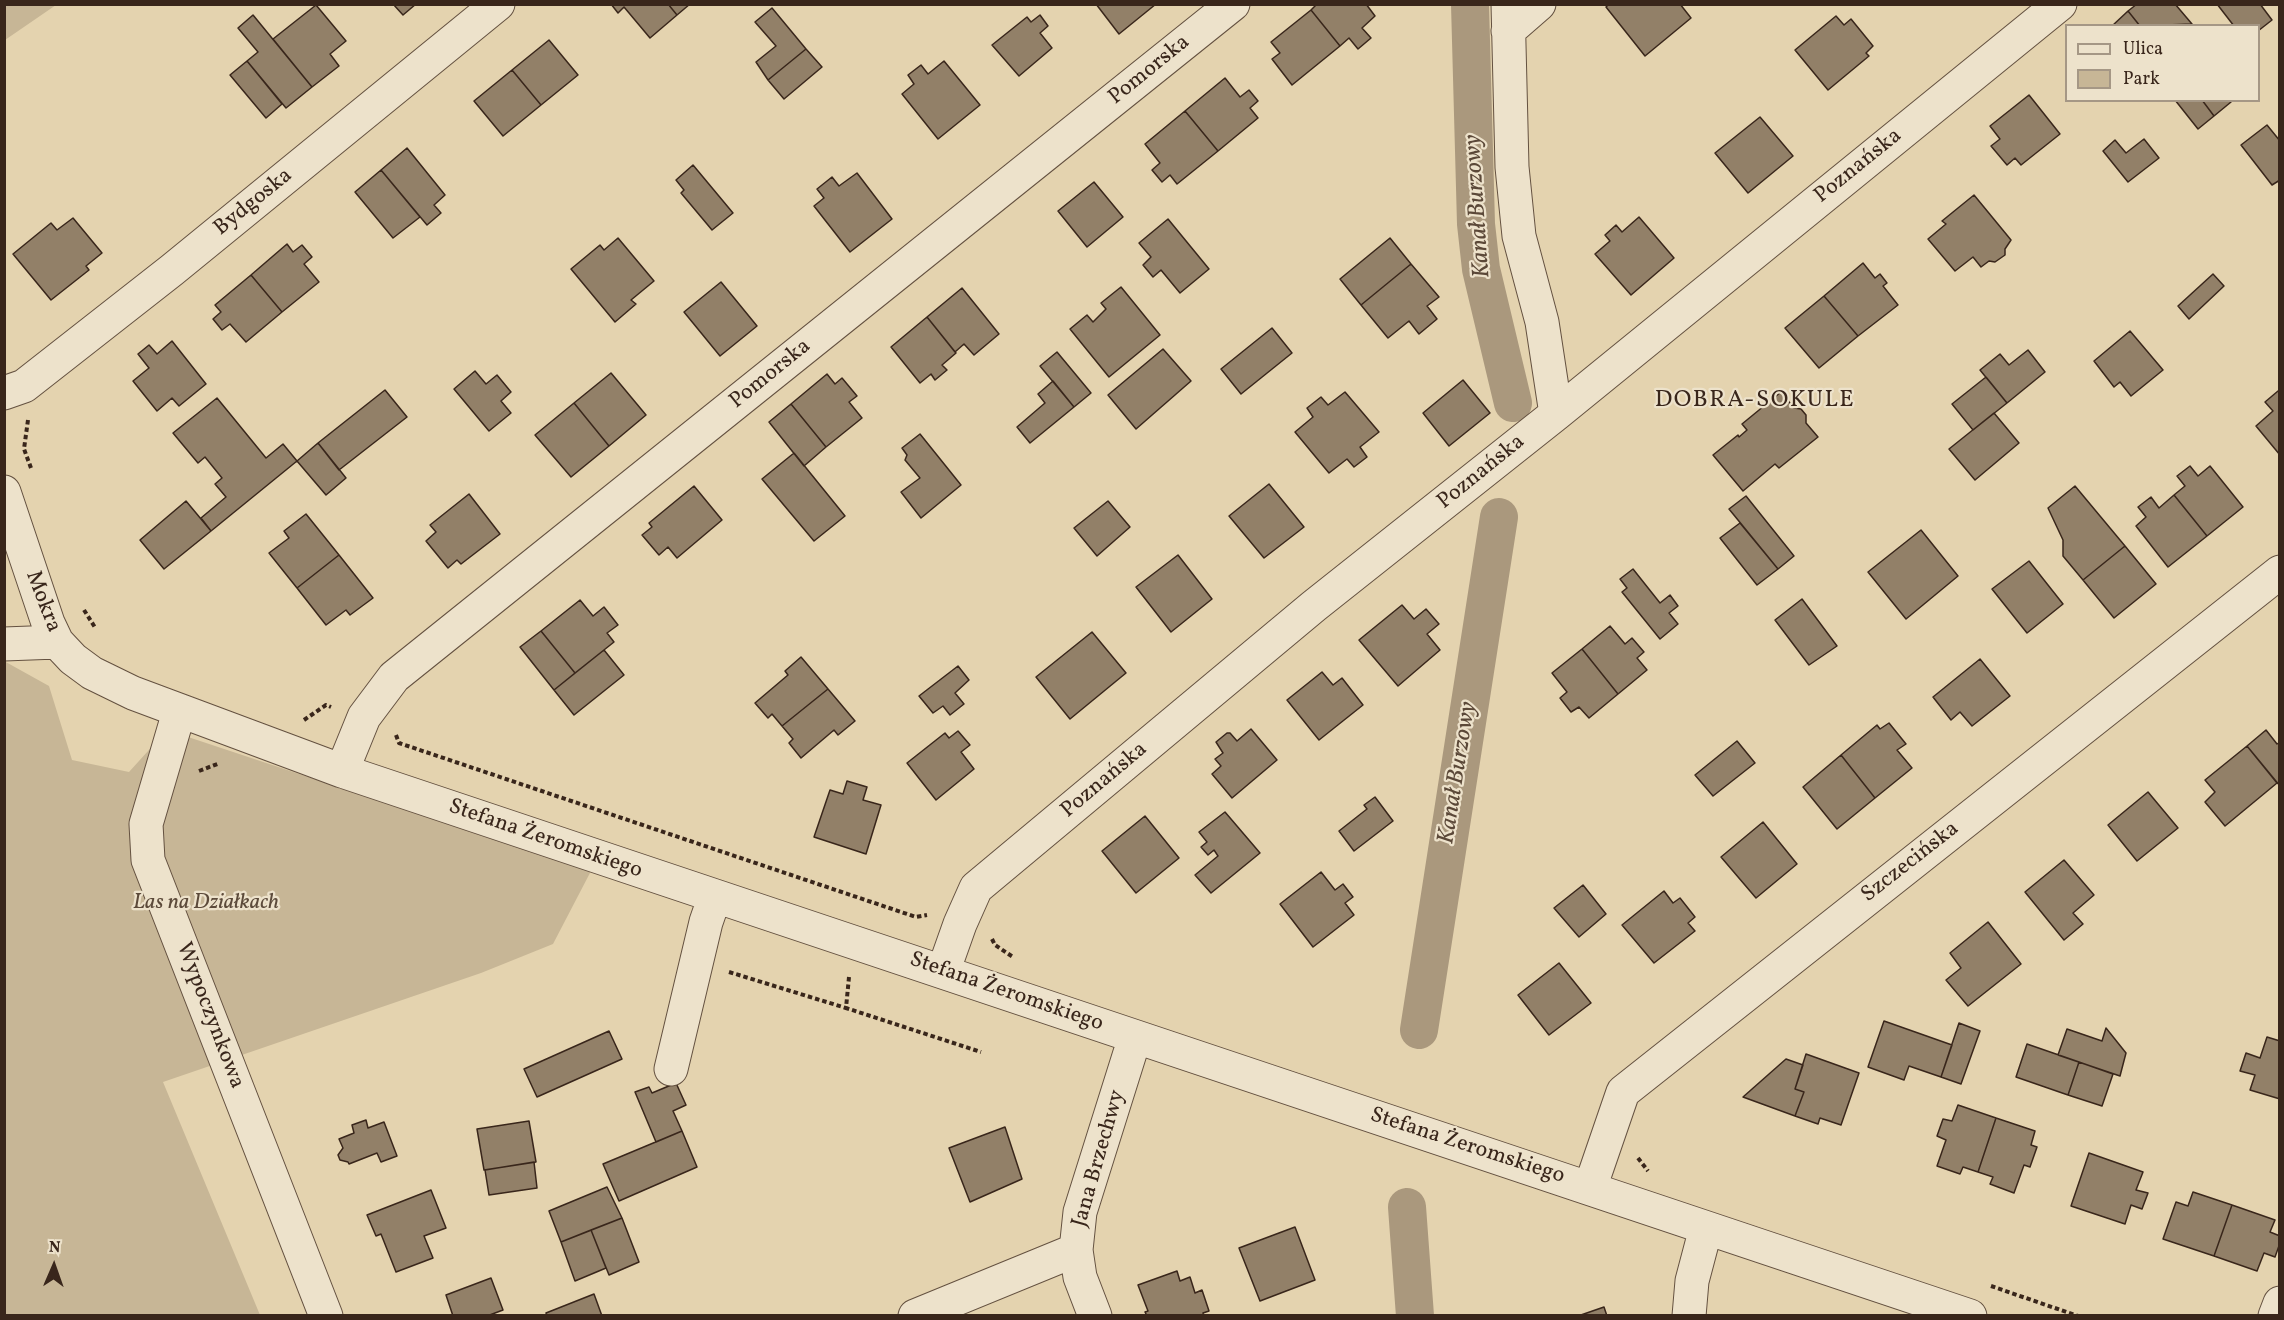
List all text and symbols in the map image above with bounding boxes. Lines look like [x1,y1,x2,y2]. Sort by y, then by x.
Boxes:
legend [2065,24,2260,102]
street label: Pomorska [1104,30,1196,112]
text: Ulica [2123,37,2163,62]
text: Park [2123,67,2160,92]
street label: Poznańska [1810,124,1908,210]
water label: Kanał Burzowy [1460,133,1498,279]
street label: Bydgoska [210,163,298,243]
street label: Pomorska [725,334,817,416]
district label: DOBRA-SOKULE [1655,388,1855,416]
street label: Poznańska [1433,430,1531,516]
street label: Mokra [18,568,66,636]
water label: Kanał Burzowy [1434,700,1484,846]
street label: Poznańska [1056,737,1154,825]
street label: Stefana Żeromskiego [445,794,645,886]
street label: Szczecińska [1857,817,1965,909]
park label: Las na Działkach [133,891,279,917]
street label: Wypoczynkowa [169,939,249,1093]
street label: Stefana Żeromskiego [906,947,1106,1039]
street label: Jana Brzechwy [1068,1087,1132,1231]
street label: Stefana Żeromskiego [1366,1103,1568,1191]
north arrow [24,1236,84,1296]
text: N [48,1237,61,1259]

